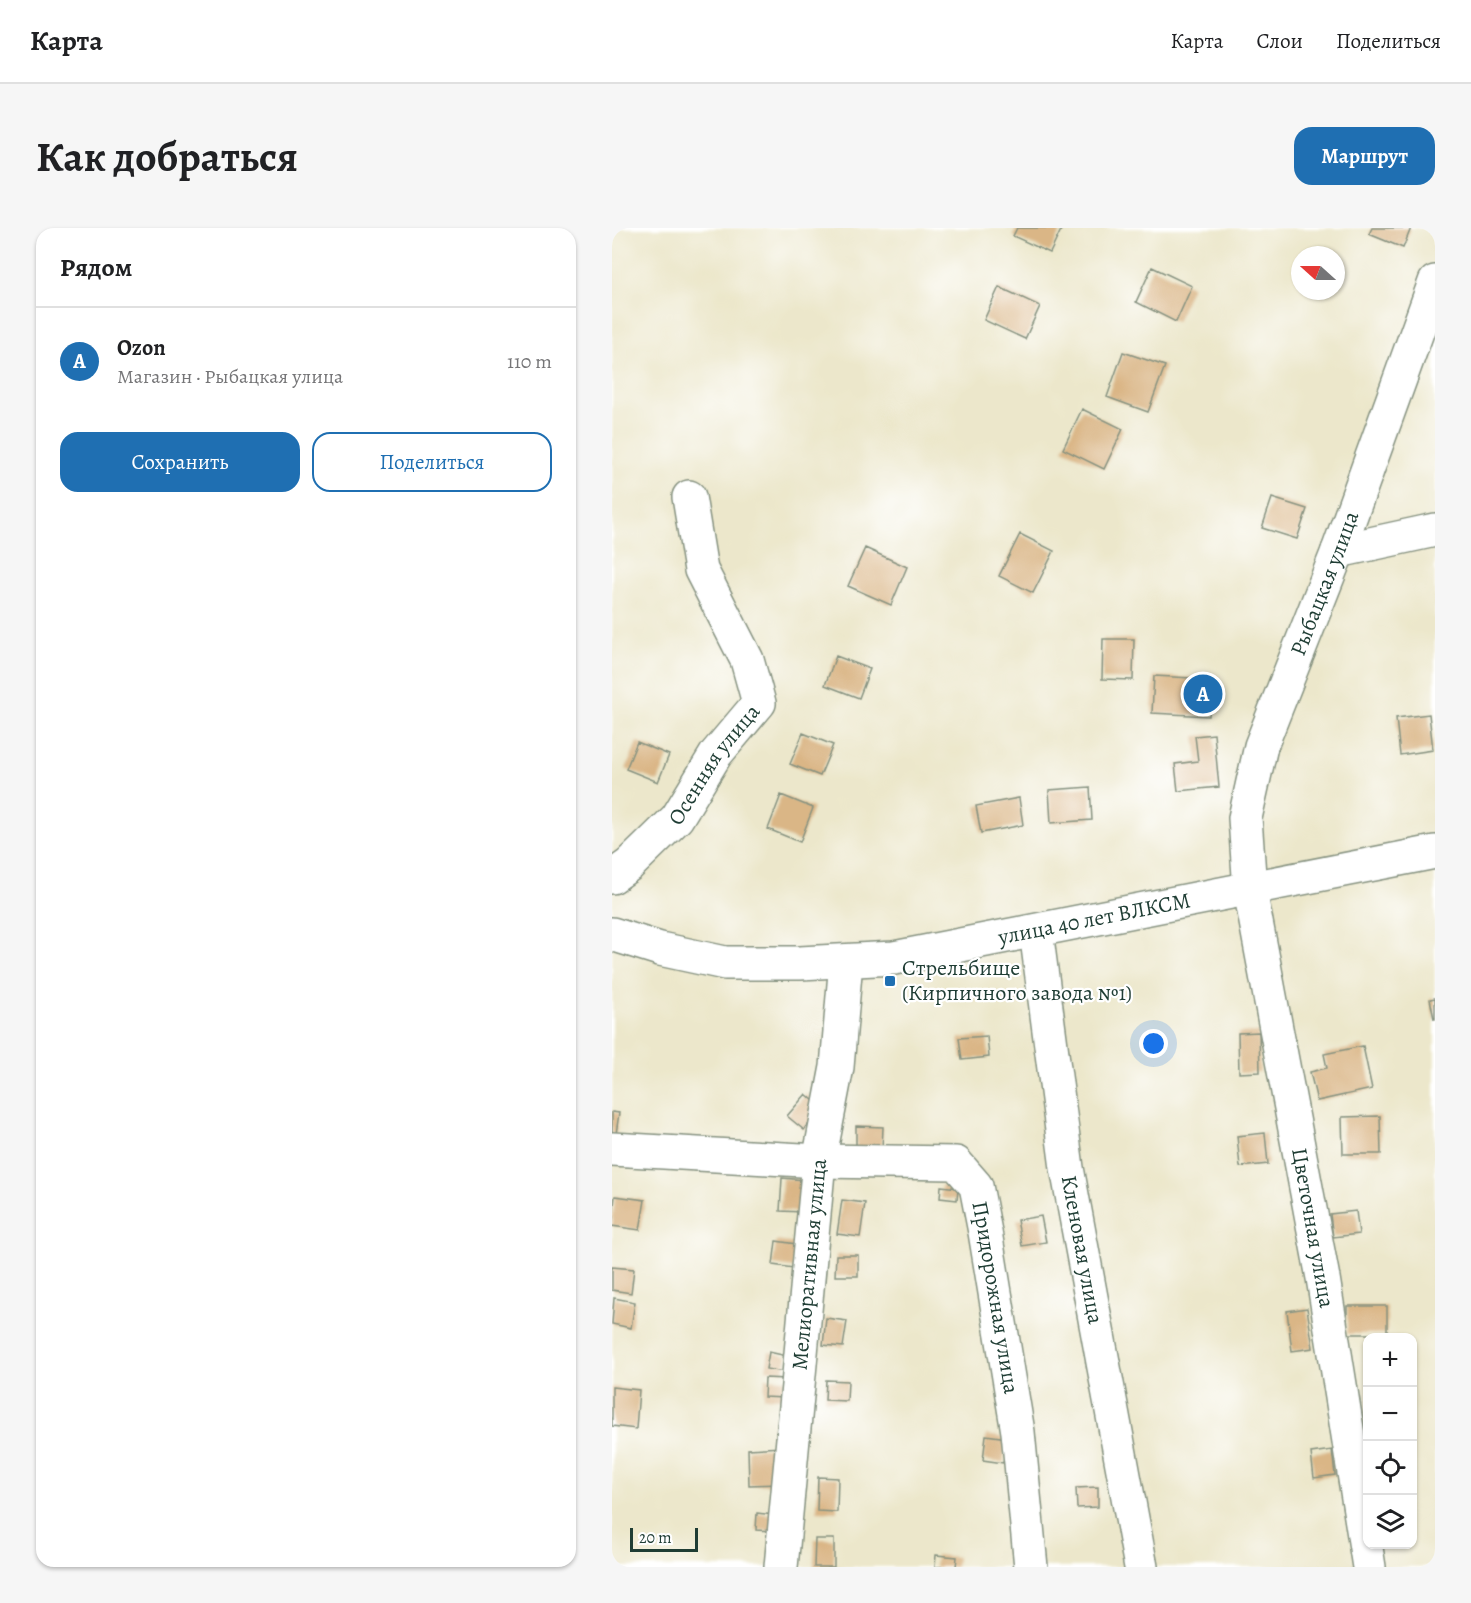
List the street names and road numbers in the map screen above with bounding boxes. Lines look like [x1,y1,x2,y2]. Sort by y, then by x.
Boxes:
street label: Рыбацкая улица [1283,506,1366,660]
street label: Осенняя улица [661,697,767,831]
street label: улица 40 лет ВЛКСМ [995,885,1193,952]
street label: Цветочная улица [1284,1146,1342,1311]
street label: Мелиоративная улица [785,1156,834,1371]
street label: Кленовая улица [1054,1173,1111,1327]
street label: Придорожная улица [964,1198,1027,1397]

